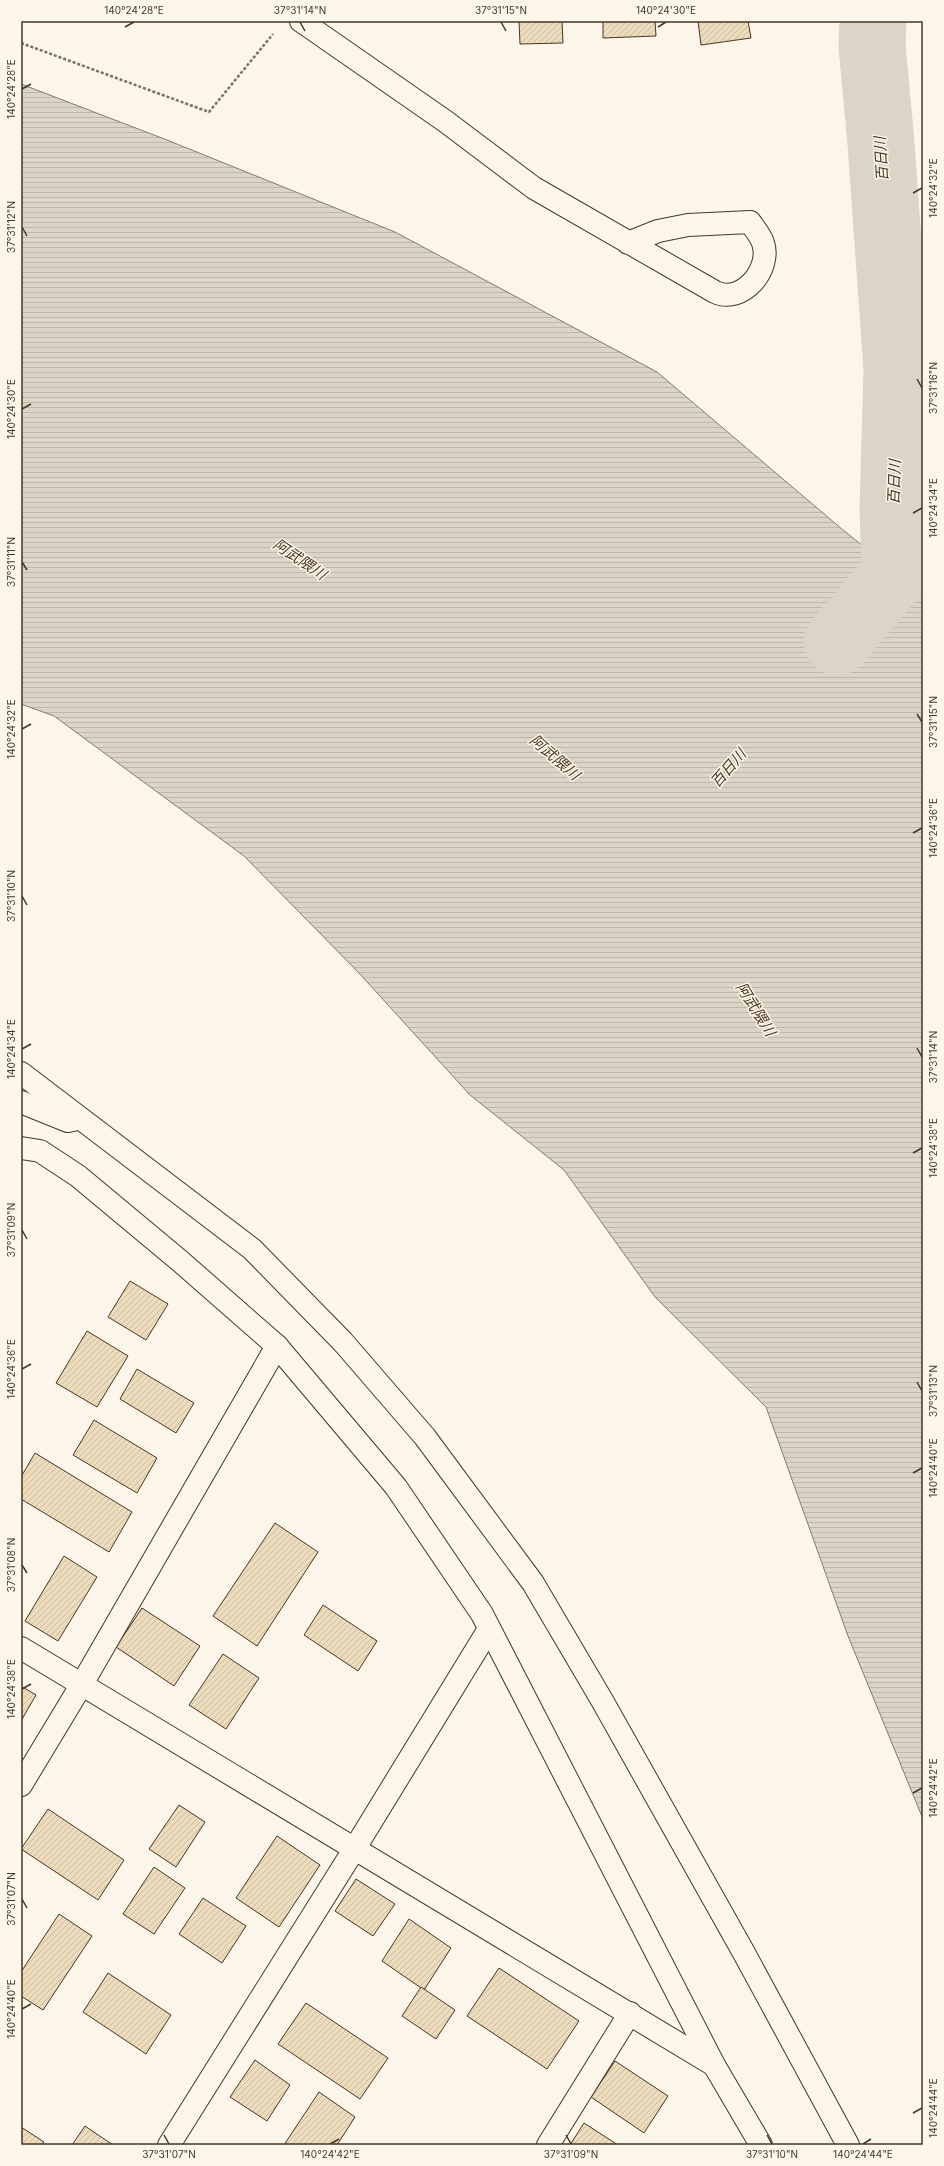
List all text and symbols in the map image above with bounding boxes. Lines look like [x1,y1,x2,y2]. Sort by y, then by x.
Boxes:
text: 140°24'28"E [104,4,164,16]
text: 37°31'14"N [274,4,326,16]
text: 37°31'15"N [475,4,527,16]
text: 140°24'30"E [636,4,696,16]
text: 140°24'28"E [5,59,17,119]
water label: 百日川 [870,134,892,182]
text: 140°24'32"E [927,158,939,218]
text: 37°31'12"N [5,201,17,253]
text: 37°31'16"N [927,362,939,414]
text: 140°24'30"E [5,379,17,439]
water label: 百日川 [884,457,904,505]
text: 140°24'34"E [927,478,939,538]
water label: 阿武隈川 [270,534,332,585]
text: 37°31'11"N [5,537,17,587]
text: 37°31'15"N [927,696,939,748]
text: 140°24'32"E [5,699,17,759]
water label: 阿武隈川 [526,730,585,785]
water label: 百日川 [706,743,751,791]
text: 140°24'36"E [927,798,939,858]
text: 37°31'10"N [5,870,17,922]
water label: 阿武隈川 [732,979,781,1041]
text: 140°24'34"E [5,1019,17,1079]
text: 37°31'14"N [927,1031,939,1083]
text: 140°24'38"E [927,1118,939,1178]
text: 37°31'09"N [5,1203,17,1257]
text: 140°24'36"E [5,1339,17,1399]
text: 37°31'13"N [927,1365,939,1417]
text: 140°24'40"E [927,1438,939,1498]
text: 37°31'08"N [5,1538,17,1592]
text: 140°24'38"E [5,1659,17,1719]
text: 140°24'42"E [927,1758,939,1818]
text: 37°31'07"N [5,1872,17,1926]
text: 140°24'40"E [5,1979,17,2039]
text: 140°24'44"E [927,2078,939,2138]
text: 37°31'07"N [142,2148,196,2160]
text: 140°24'42"E [300,2148,360,2160]
text: 37°31'09"N [544,2148,598,2160]
text: 37°31'10"N [746,2148,798,2160]
text: 140°24'44"E [833,2148,893,2160]

